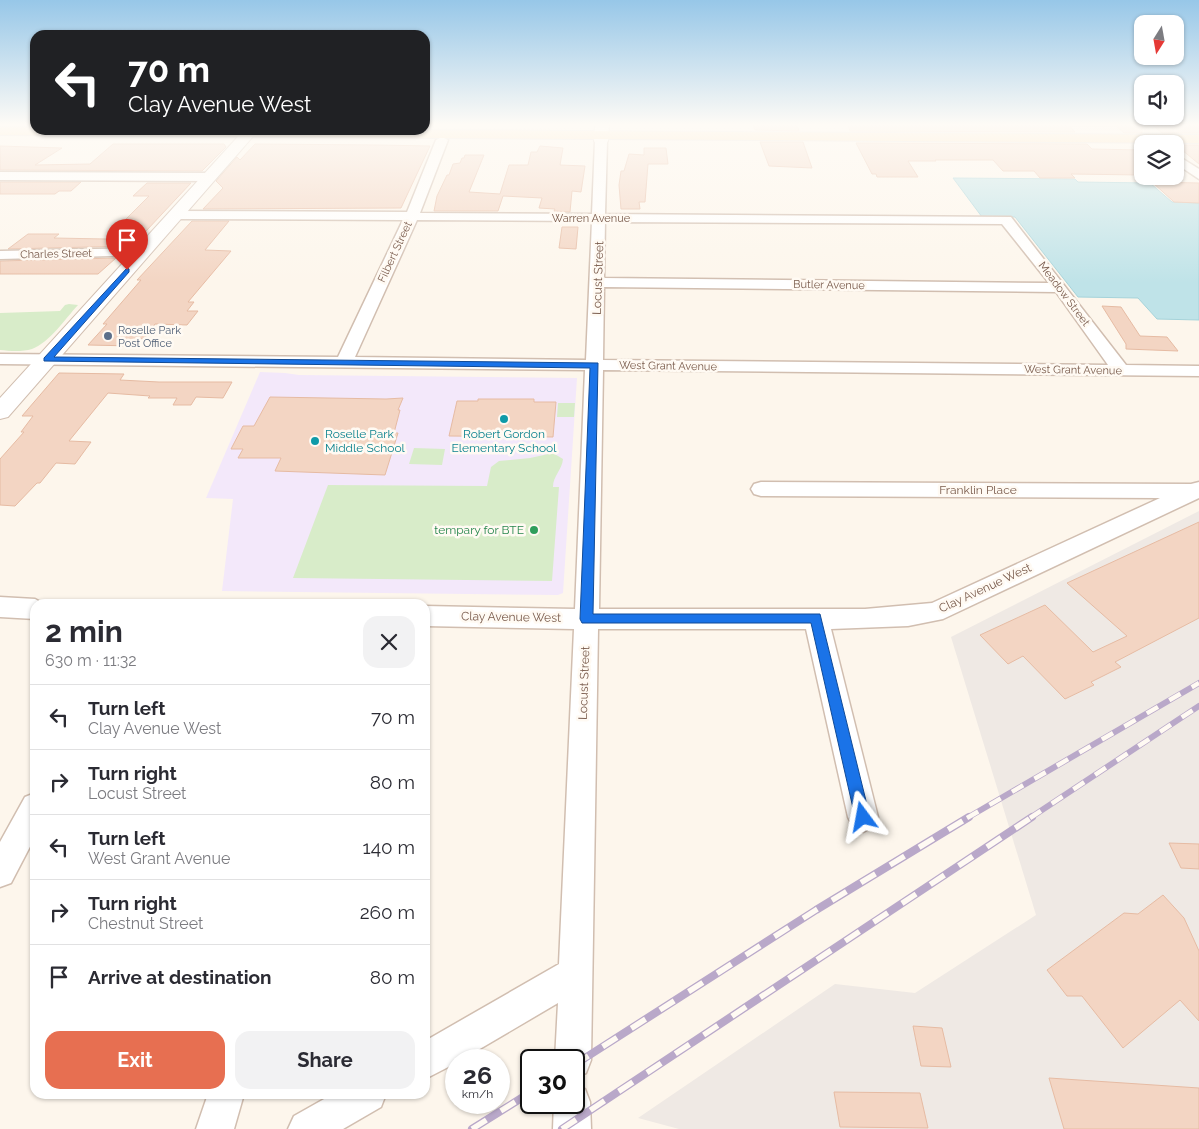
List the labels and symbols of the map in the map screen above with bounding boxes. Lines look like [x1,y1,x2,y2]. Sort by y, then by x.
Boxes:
north arrow [1134,15,1184,65]
street label: Warren Avenue [552,212,631,225]
pin [106,219,148,270]
street label: Filbert Street [375,219,415,285]
street label: Locust Street [590,241,606,315]
street label: Charles Street [20,247,92,261]
street label: Meadow Street [1036,259,1093,329]
street label: Butler Avenue [793,278,865,292]
place label: Roselle Park Post Office [118,324,181,350]
marker: Roselle Park Post Office [102,330,114,342]
street label: West Grant Avenue [619,359,718,373]
street label: West Grant Avenue [1024,363,1123,377]
marker: Robert Gordon Elementary School [498,413,510,425]
place label: Roselle Park Middle School [325,427,406,455]
place label: Robert Gordon Elementary School [451,427,557,455]
marker: Roselle Park Middle School [309,435,321,447]
street label: Franklin Place [939,483,1017,497]
place label: tempary for BTE [434,523,524,537]
marker: tempary for BTE [528,524,540,536]
street label: Clay Avenue West [937,561,1033,615]
street label: Clay Avenue West [461,609,561,625]
street label: Locust Street [576,646,592,720]
position arrow [836,790,888,842]
speed limit sign: 30 [520,1049,585,1114]

